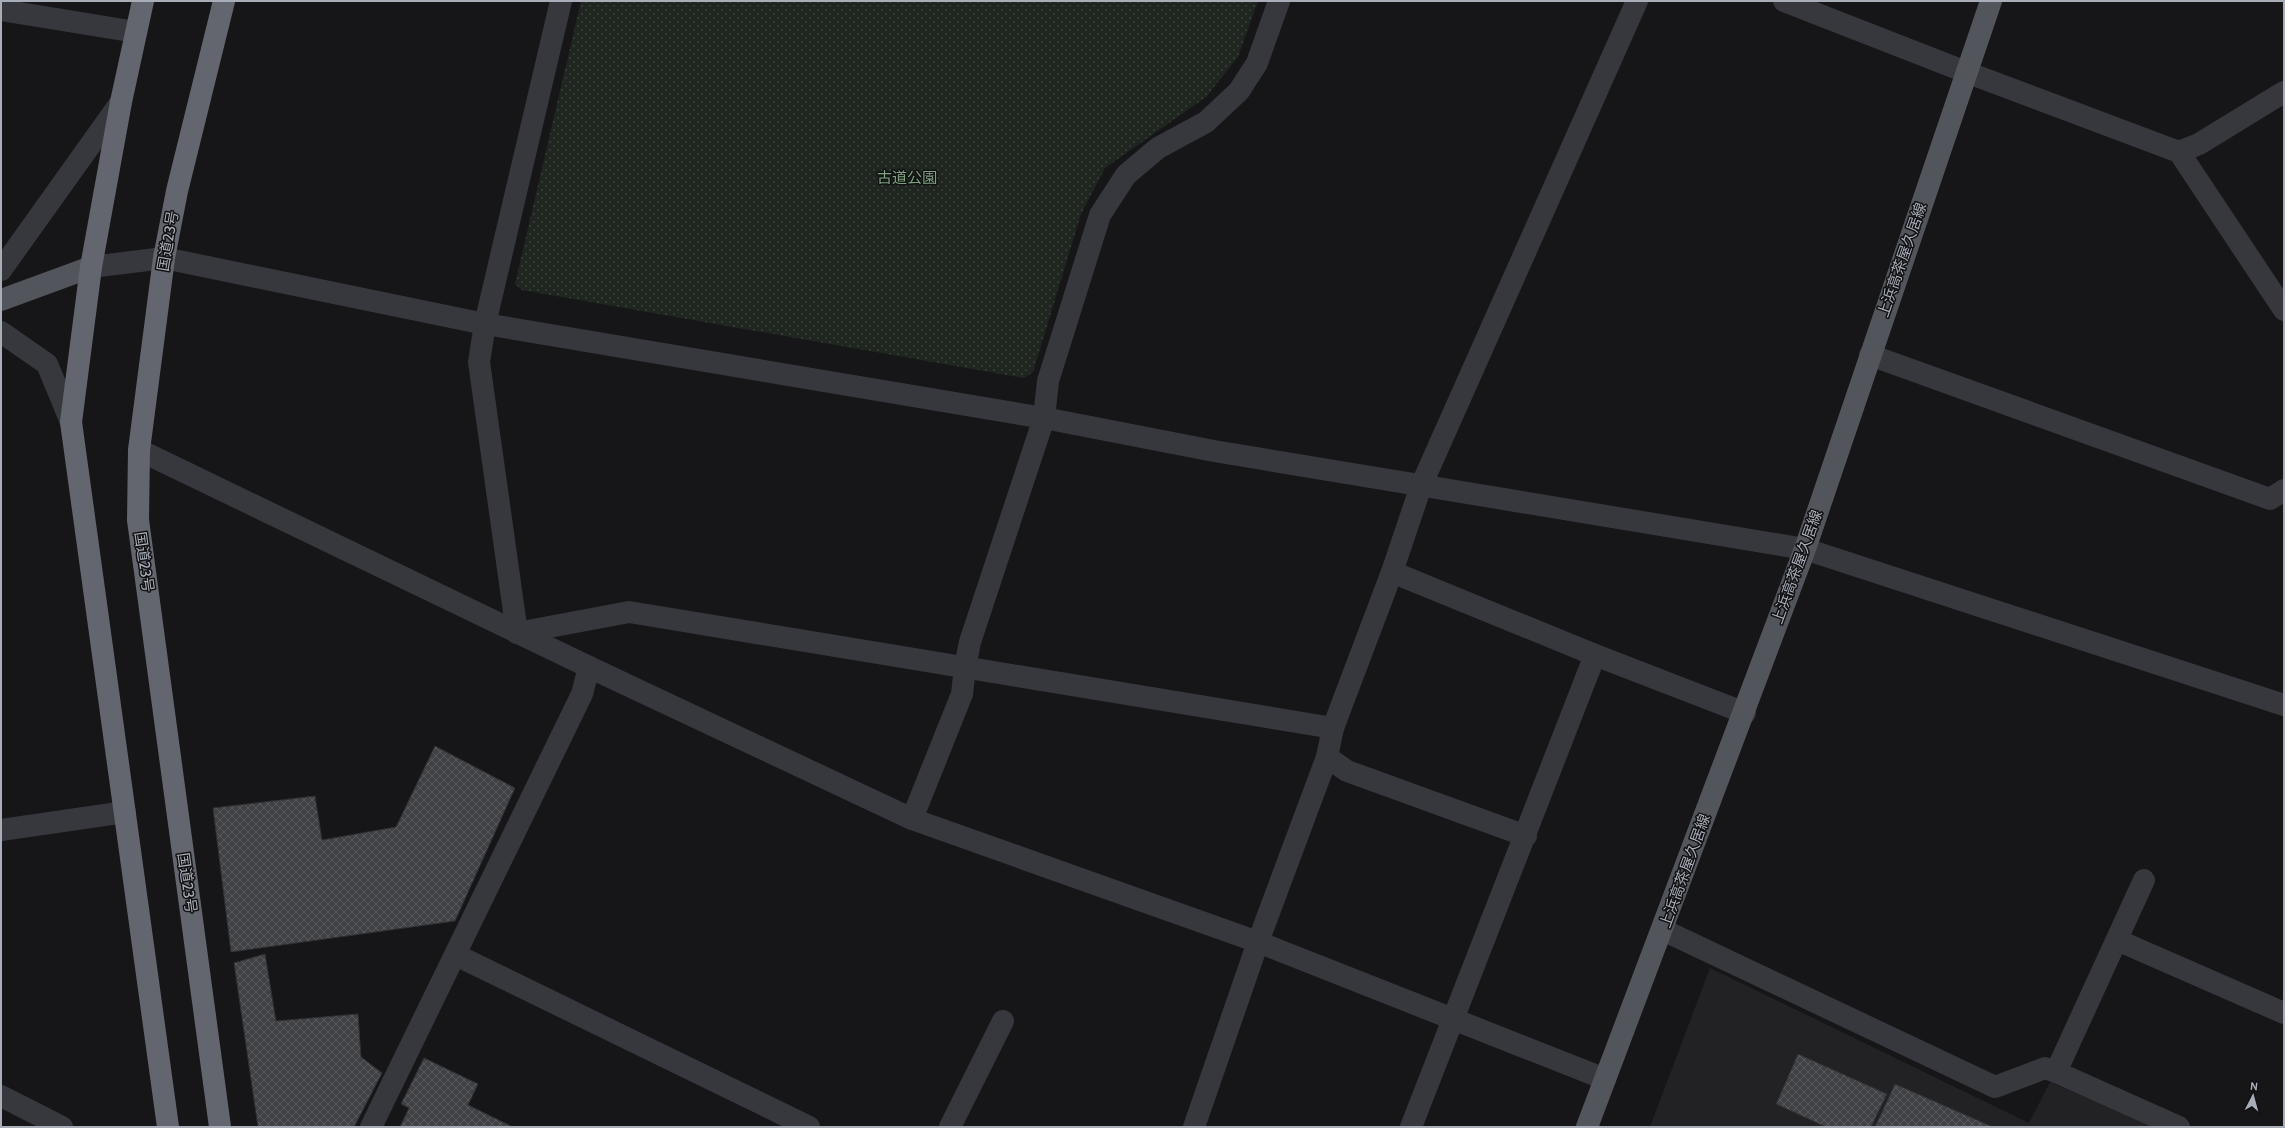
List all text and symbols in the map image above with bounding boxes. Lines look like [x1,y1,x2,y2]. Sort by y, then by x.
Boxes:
park label: 古道公園 [877,169,937,187]
street label: 上浜高茶屋久居線 [1874,200,1930,320]
street label: 国道23号 [154,209,182,273]
street label: 上浜高茶屋久居線 [1768,508,1826,626]
street label: 国道23号 [131,531,157,593]
street label: 上浜高茶屋久居線 [1656,812,1714,930]
street label: 国道23号 [174,852,200,914]
north arrow [2233,1076,2273,1116]
text: N [2249,1079,2259,1093]

